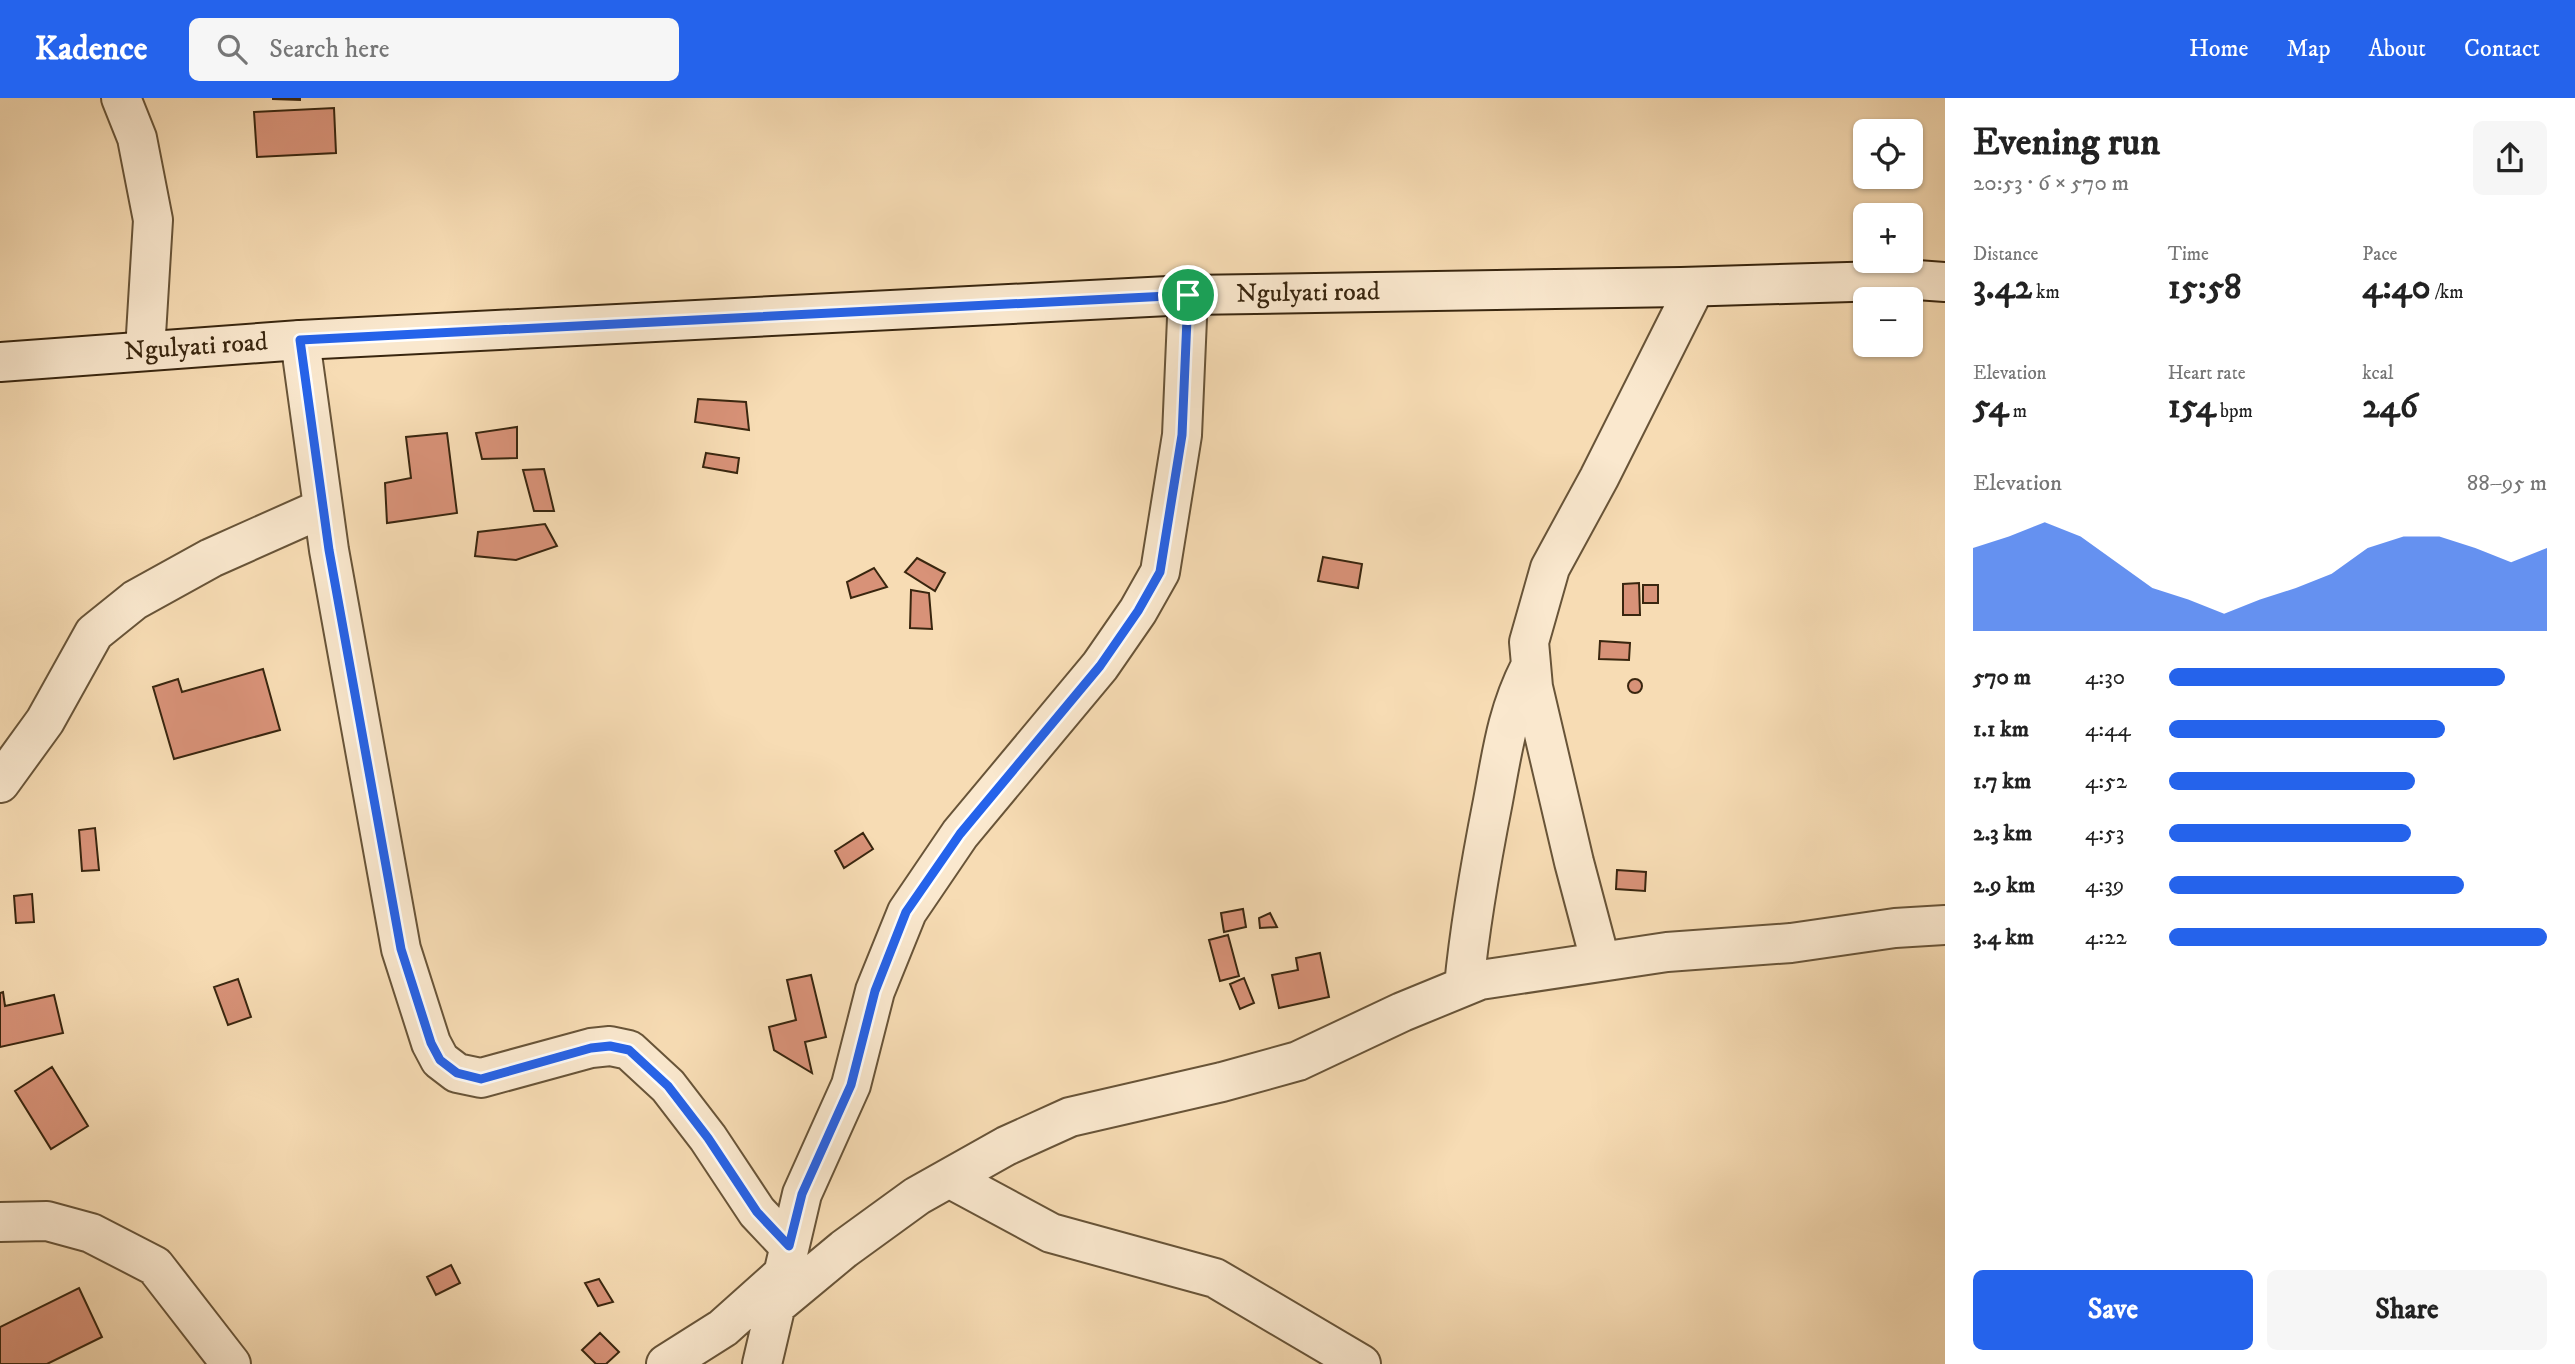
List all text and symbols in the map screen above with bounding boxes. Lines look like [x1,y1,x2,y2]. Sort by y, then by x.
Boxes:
search box [189,18,679,81]
text: Kadence [35,29,147,70]
icon: search [213,30,251,68]
text: Search here [269,33,390,66]
text: Home [2189,34,2248,64]
text: Map [2286,34,2331,64]
text: About [2369,34,2426,64]
text: Contact [2464,34,2540,64]
map controls [1853,119,1923,357]
button: locate [1853,119,1923,189]
text: Evening run [1973,119,2160,167]
button: share [2473,121,2547,195]
text: 20:53 · 6 × 570 m [1973,169,2129,198]
button: + [1853,203,1923,273]
text: Distance [1973,243,2038,266]
text: Time [2168,243,2209,266]
text: Pace [2362,243,2397,266]
pin [1158,265,1218,325]
text: 3.42 [1973,266,2032,310]
text: 15:58 [2168,266,2242,310]
text: 4:40 [2362,266,2431,310]
street label: Ngulyati road [1236,275,1380,311]
icon: arrive [1169,276,1207,314]
text: km [2032,281,2060,304]
text: /km [2431,281,2464,304]
button: − [1853,287,1923,357]
street label: Ngulyati road [123,326,269,368]
text: Elevation [1973,362,2047,385]
text: Heart rate [2168,362,2246,385]
text: kcal [2362,362,2394,385]
text: 54 [1973,385,2009,429]
text: 154 [2168,385,2216,429]
text: 246 [2362,385,2418,429]
text: m [2009,400,2027,423]
text: bpm [2216,400,2253,423]
text: Elevation [1973,469,2062,498]
text: 88–95 m [2467,469,2547,498]
text: 570 m [1973,663,2031,692]
text: 4:30 [2085,663,2125,692]
text: 1.1 km [1973,715,2029,744]
text: 4:44 [2085,715,2131,744]
text: 1.7 km [1973,767,2031,796]
text: 4:52 [2085,767,2127,796]
text: 2.3 km [1973,819,2032,848]
text: 4:53 [2085,819,2124,848]
text: 2.9 km [1973,871,2035,900]
text: 4:39 [2085,871,2124,900]
text: 3.4 km [1973,923,2034,952]
text: 4:22 [2085,923,2127,952]
button: Save [1973,1270,2253,1350]
button: Share [2267,1270,2547,1350]

